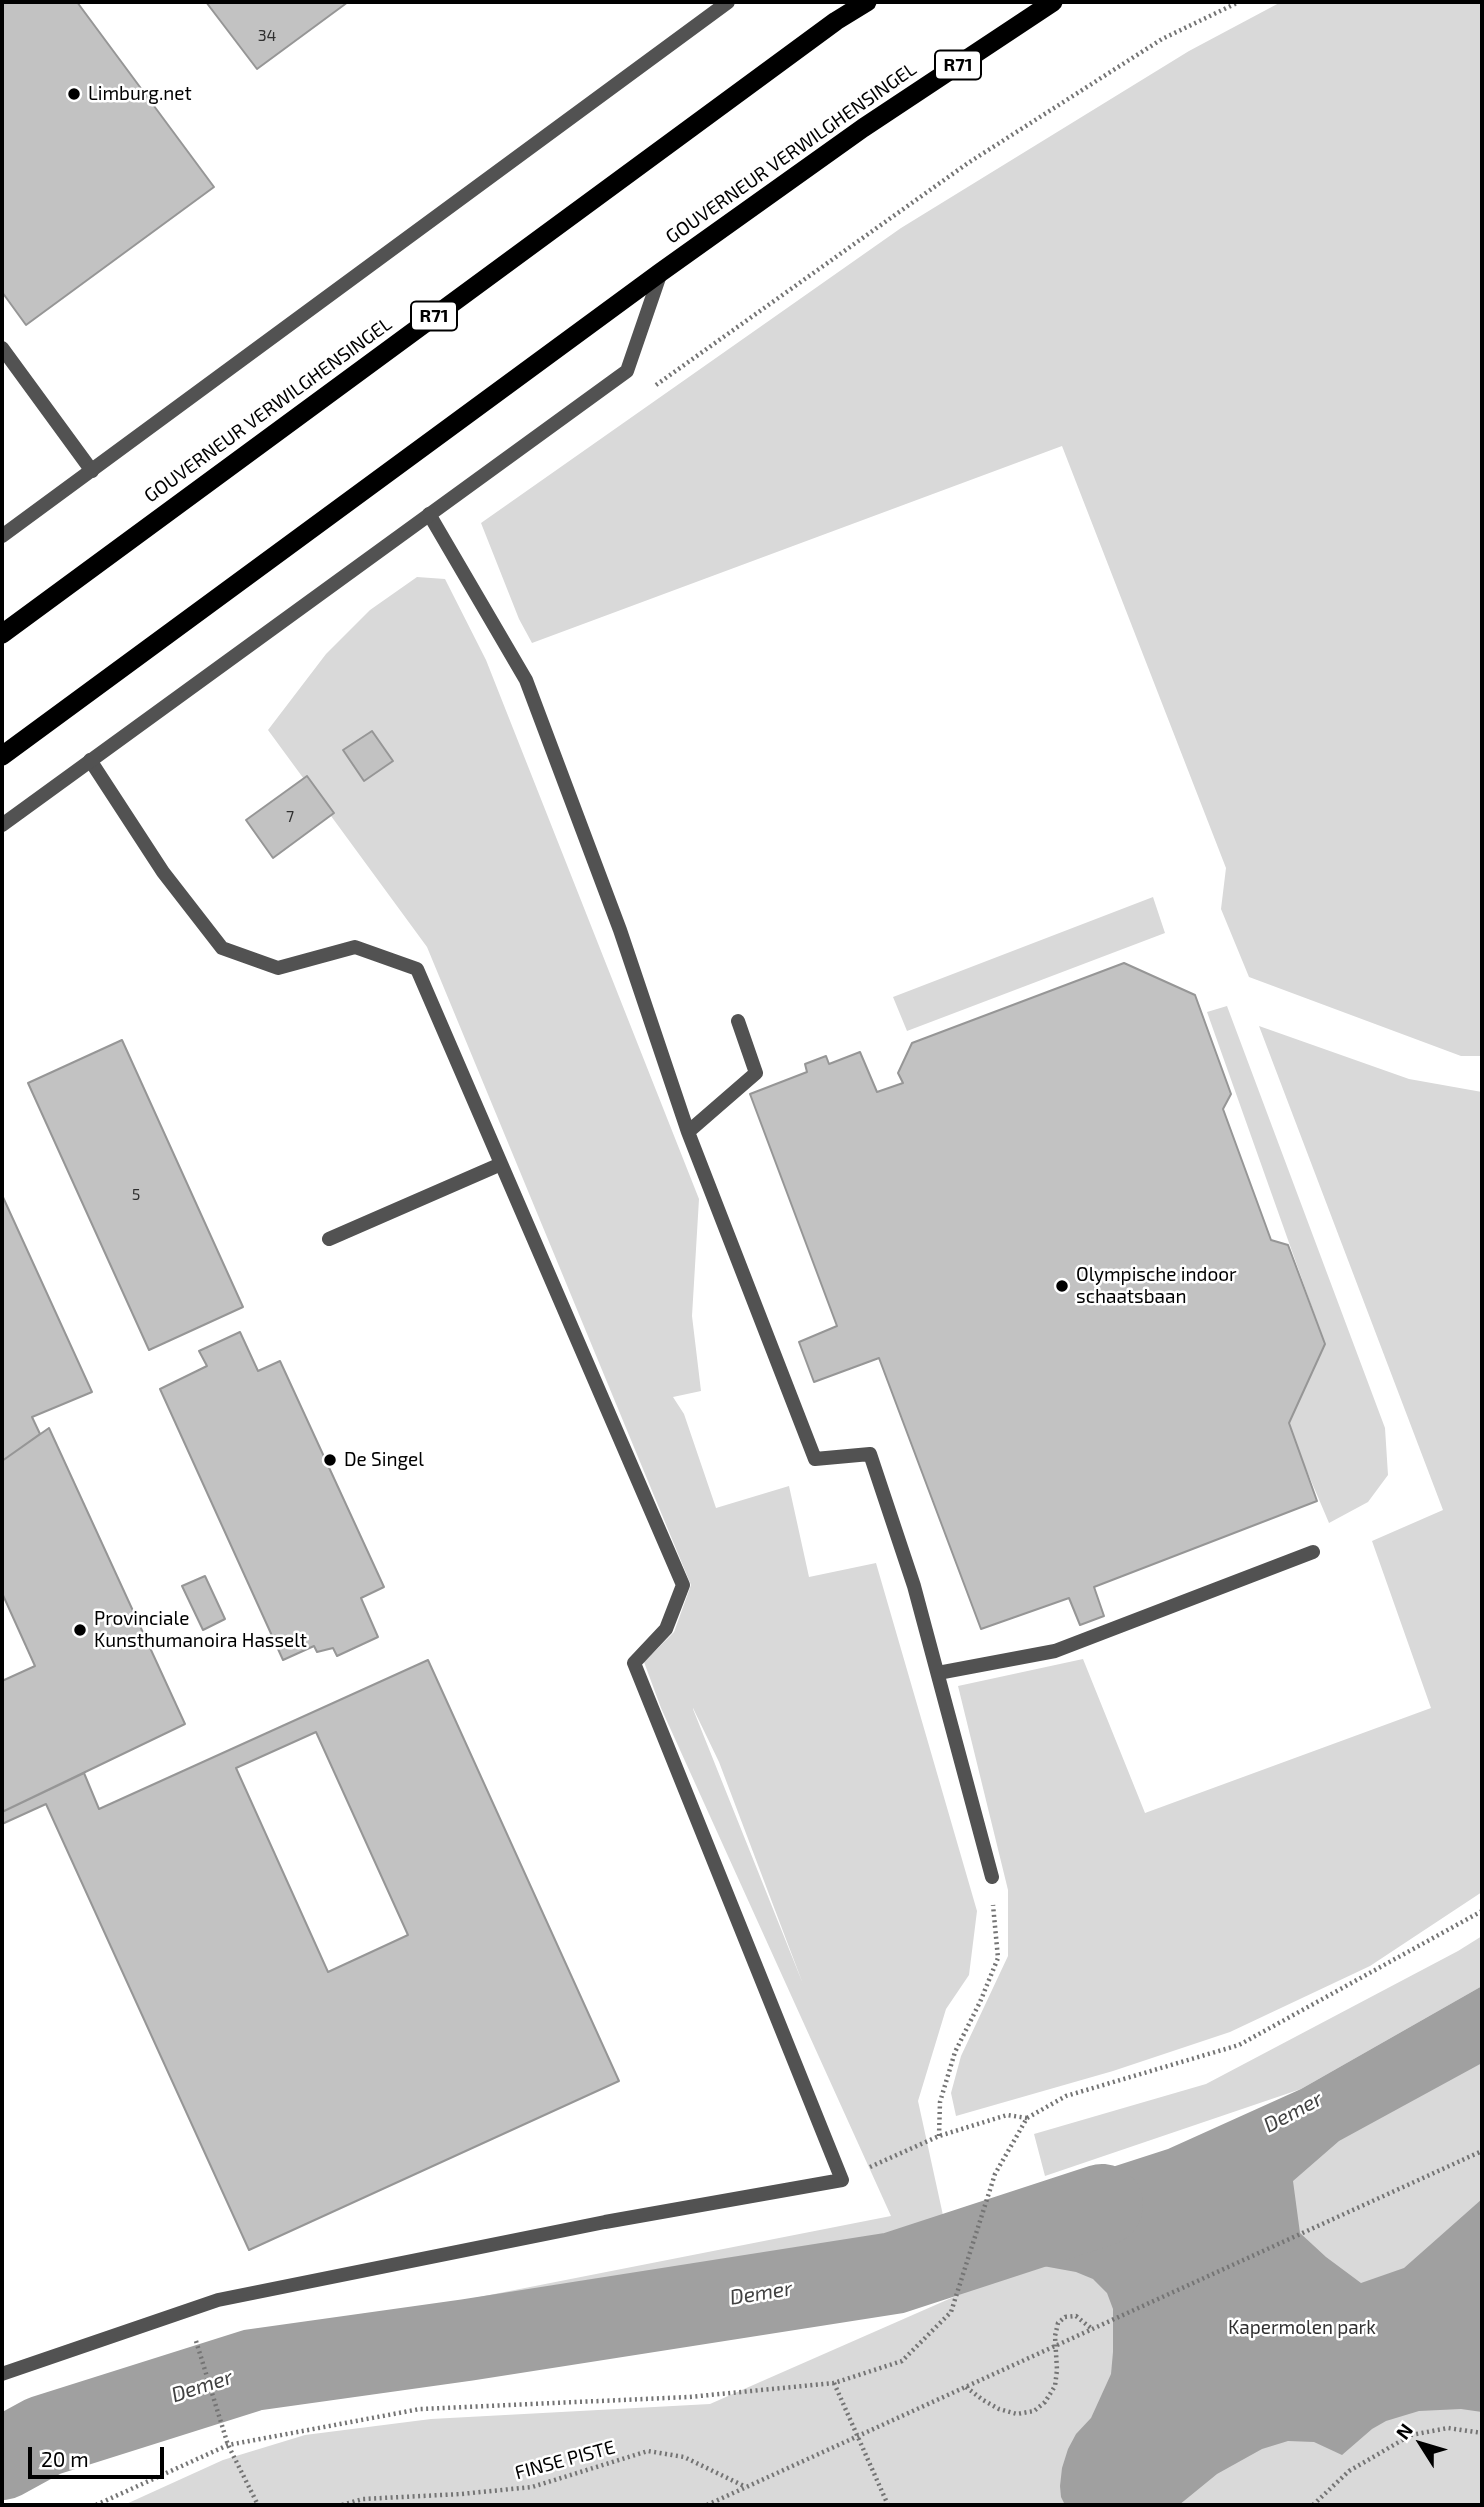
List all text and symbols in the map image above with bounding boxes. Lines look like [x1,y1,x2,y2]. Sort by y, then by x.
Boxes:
house number: 34 [258,26,276,46]
road number: R71 [935,51,981,80]
street label: GOUVERNEUR VERWILGHENSINGEL [661,58,921,248]
place label: Limburg.net [88,83,192,105]
marker: Limburg.net [66,86,82,102]
road number: R71 [411,302,457,330]
street label: GOUVERNEUR VERWILGHENSINGEL [140,313,396,507]
house number: 7 [286,807,294,827]
house number: 5 [132,1185,140,1205]
place label: Olympische indoor schaatsbaan [1076,1264,1237,1308]
marker: Olympische indoor schaatsbaan [1054,1278,1070,1294]
place label: De Singel [344,1449,424,1471]
marker: De Singel [322,1452,338,1468]
place label: Provinciale Kunsthumanoira Hasselt [94,1608,307,1652]
marker: Provinciale Kunsthumanoira Hasselt [72,1622,88,1638]
water label: Demer [1259,2086,1327,2138]
water label: Demer [728,2276,794,2310]
park label: Kapermolen park [1228,2317,1376,2339]
water label: Demer [168,2364,236,2408]
north arrow [1386,2409,1456,2479]
text: N [1391,2419,1417,2443]
scale bar [32,2434,168,2478]
street label: FINSE PISTE [512,2436,618,2484]
text: 20 m [41,2446,89,2471]

